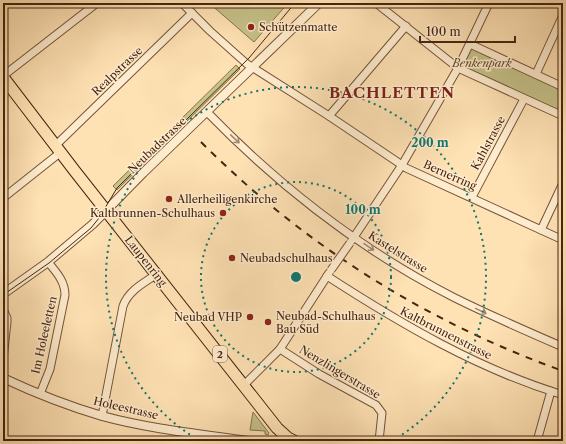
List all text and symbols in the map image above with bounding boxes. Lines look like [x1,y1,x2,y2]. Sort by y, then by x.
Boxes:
scale bar [420,18,515,44]
place label: Schützenmatte [259,20,337,34]
marker: Schützenmatte [246,22,256,32]
text: 100 m [426,24,461,39]
street label: Realpstrasse [89,43,145,99]
park label: Benkenpark [451,56,512,70]
district label: BACHLETTEN [329,83,455,102]
street label: Neubadstrasse [125,114,189,176]
street label: Kahlstrasse [468,114,508,172]
one-way arrow [230,134,240,144]
text: 200 m [411,135,449,150]
street label: Bernerring [421,157,479,193]
place label: Allerheiligenkirche [176,192,277,206]
marker: Allerheiligenkirche [164,194,174,204]
text: 100 m [345,202,381,217]
place label: Kaltbrunnen-Schulhaus [90,206,215,220]
marker: Kaltbrunnen-Schulhaus [218,208,228,218]
street label: Kastelstrasse [366,228,430,276]
street label: Laupenring [122,233,170,289]
one-way arrow [363,243,374,251]
place label: Neubadschulhaus [240,251,333,265]
marker: Neubadschulhaus [227,253,237,263]
centre of rings [289,270,303,284]
street label: Im Holeeletten [28,295,60,375]
street label: Kaltbrunnenstrasse [398,304,494,362]
one-way arrow [475,308,487,315]
place label: Neubad-Schulhaus Bau Süd [276,309,376,336]
place label: Neubad VHP [174,310,242,324]
marker: Neubad VHP [245,312,255,322]
marker: Neubad-Schulhaus Bau Süd [263,317,273,327]
street label: Nenzlingerstrasse [297,342,383,402]
road number: 2 [213,346,227,362]
street label: Holeestrasse [92,394,160,422]

